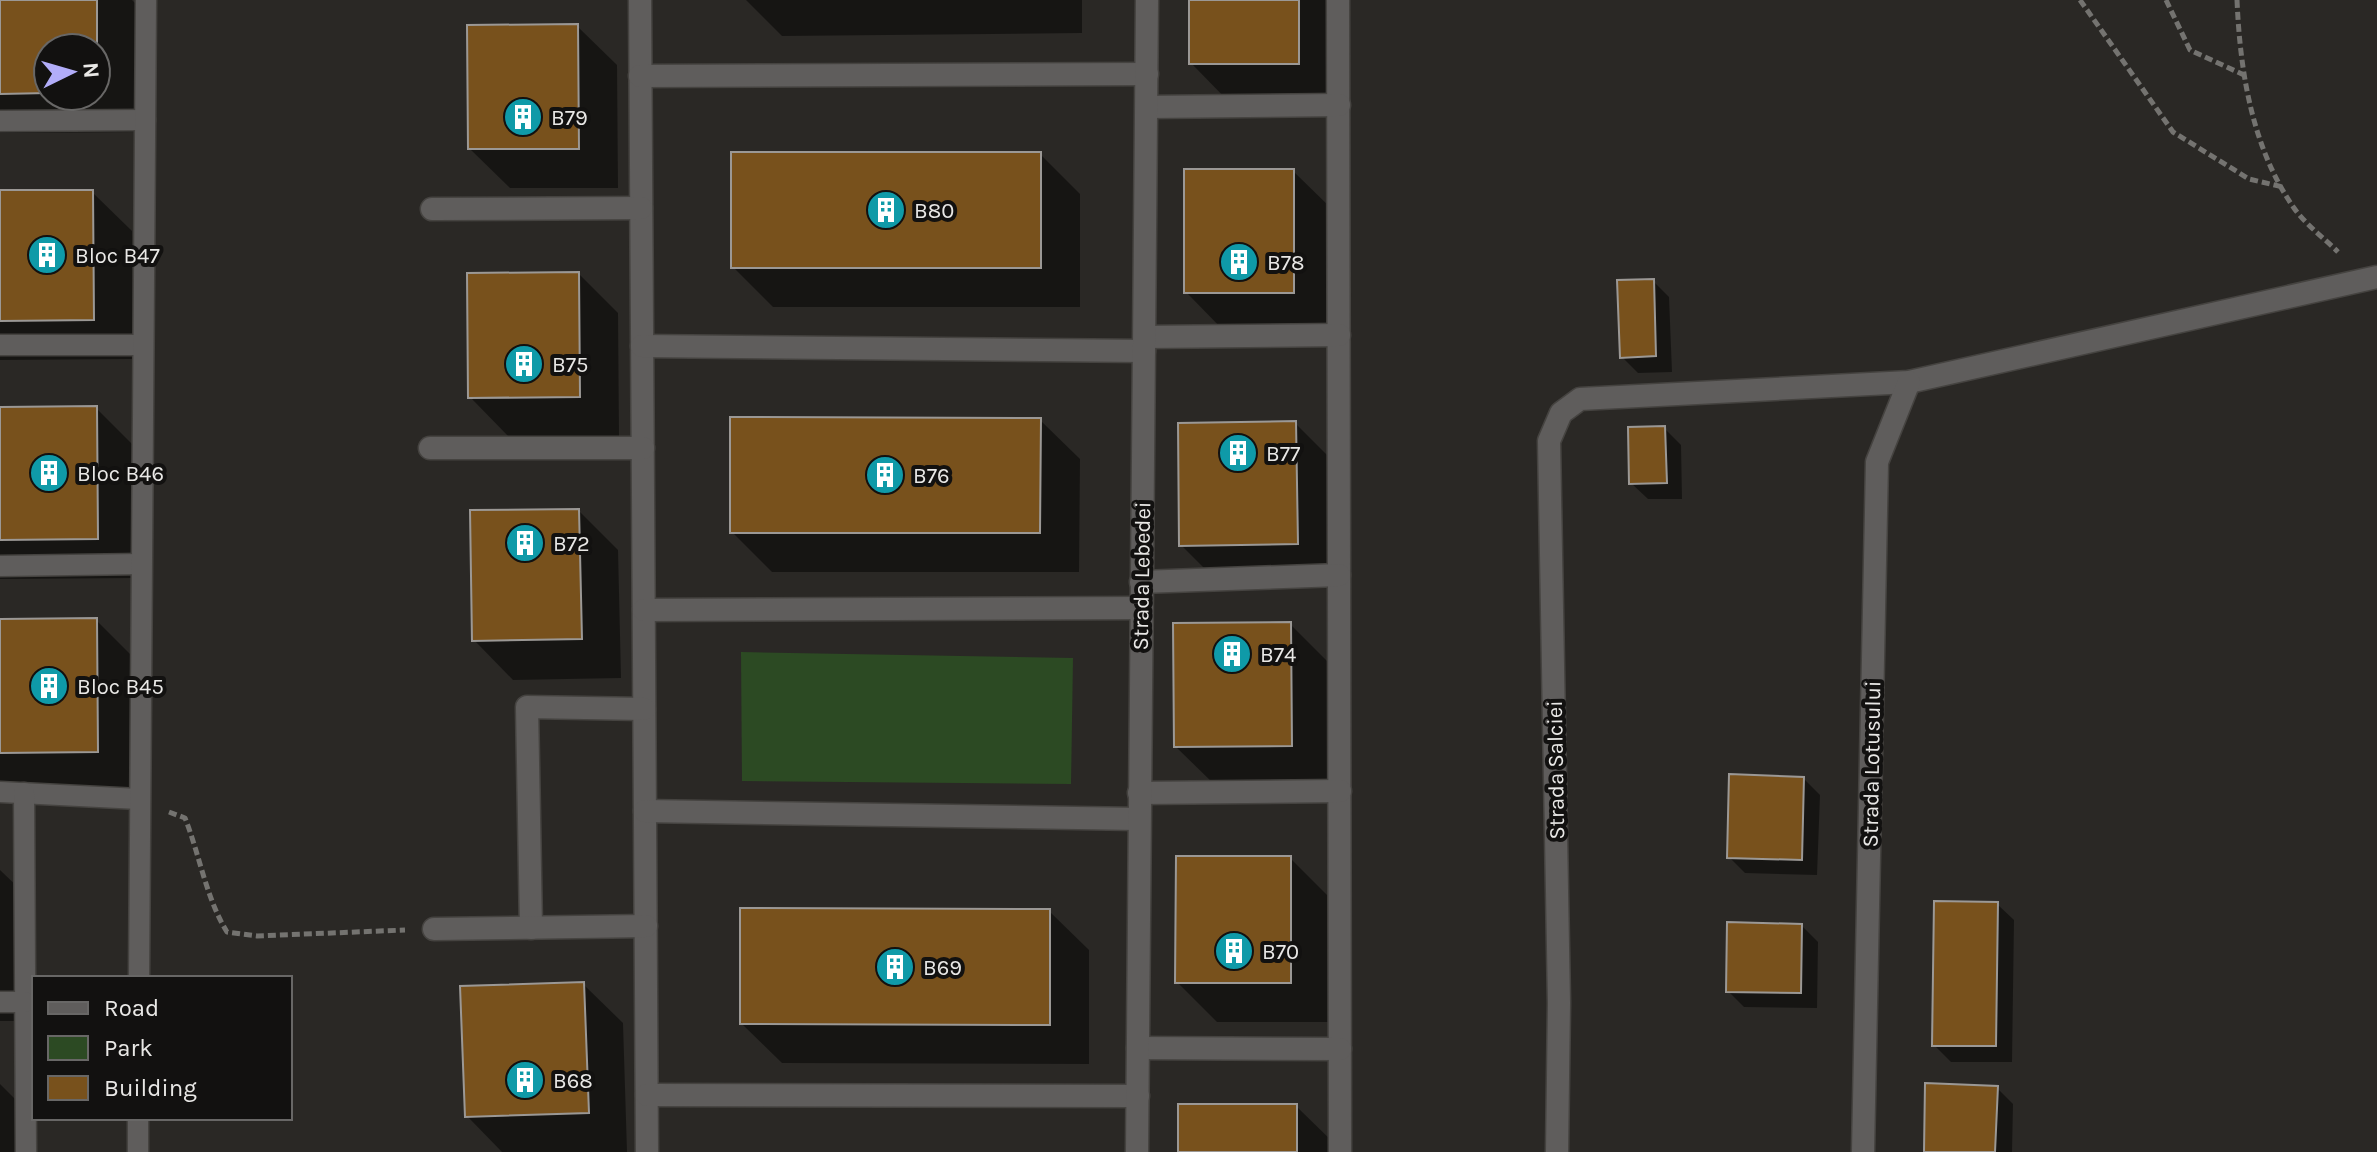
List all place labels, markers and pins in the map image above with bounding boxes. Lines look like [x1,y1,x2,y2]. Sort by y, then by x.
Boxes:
building icon: B79 [502,96,544,138]
place label: B79 [551,105,588,131]
building icon: B80 [865,189,907,231]
place label: B80 [914,198,954,224]
building icon: Bloc B47 [26,234,68,276]
building icon: B78 [1218,241,1260,283]
place label: Bloc B47 [75,243,160,269]
place label: B78 [1267,250,1305,276]
building icon: B75 [503,343,545,385]
place label: B75 [552,352,588,378]
building icon: B77 [1217,432,1259,474]
place label: B77 [1266,441,1300,467]
building icon: Bloc B46 [28,452,70,494]
building icon: B76 [864,454,906,496]
place label: Bloc B46 [77,461,164,487]
place label: B76 [913,463,950,489]
building icon: B72 [504,522,546,564]
place label: B72 [553,531,590,557]
building icon: B74 [1211,633,1253,675]
place label: B74 [1260,642,1296,668]
building icon: Bloc B45 [28,665,70,707]
place label: Bloc B45 [77,674,164,700]
building icon: B70 [1213,930,1255,972]
place label: B70 [1262,939,1299,965]
building icon: B69 [874,946,916,988]
place label: B69 [923,955,962,981]
building icon: B68 [504,1059,546,1101]
place label: B68 [553,1068,593,1094]

